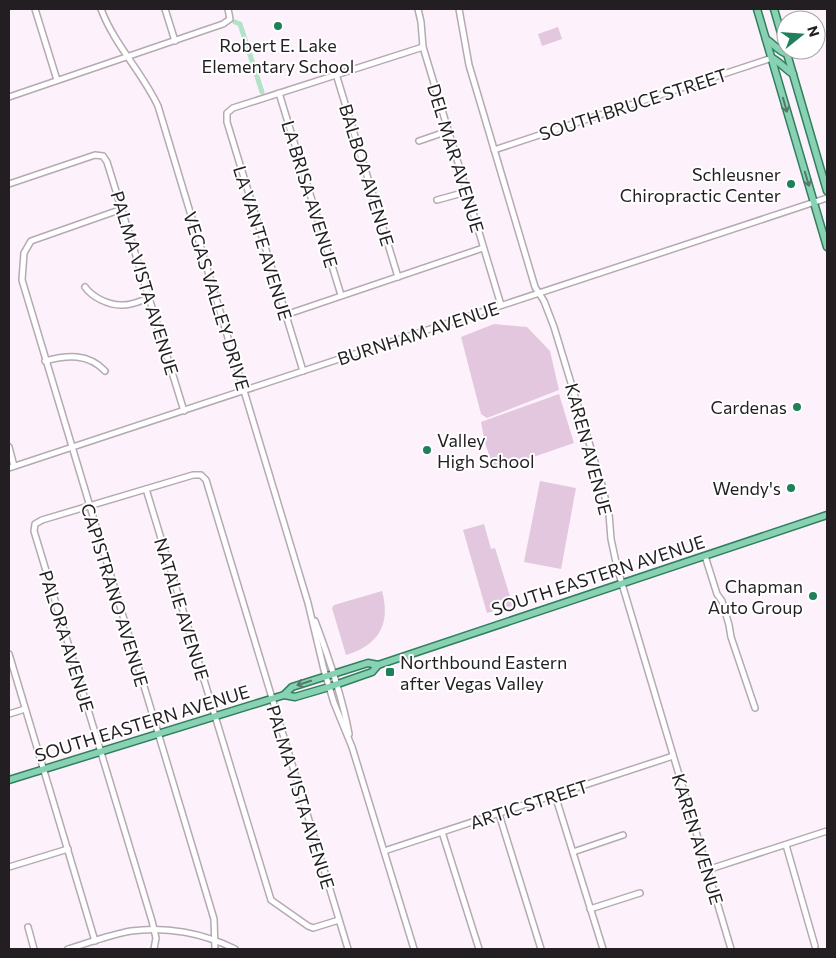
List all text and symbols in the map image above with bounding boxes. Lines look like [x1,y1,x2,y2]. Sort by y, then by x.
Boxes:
north arrow [776,10,826,60]
marker: Robert E. Lake Elementary School [272,20,284,32]
text: N [804,24,824,39]
place label: Robert E. Lake Elementary School [202,34,354,77]
street label: SOUTH BRUCE STREET [536,63,730,145]
street label: DEL MAR AVENUE [423,81,489,235]
one-way arrow [781,97,791,113]
street label: BALBOA AVENUE [335,101,399,249]
street label: LA BRISA AVENUE [277,118,343,270]
street label: LA VANTE AVENUE [229,163,297,323]
place label: Schleusner Chiropractic Center [620,163,781,206]
one-way arrow [802,170,812,186]
marker: Schleusner Chiropractic Center [785,178,797,190]
street label: PALMA VISTA AVENUE [107,188,183,378]
street label: VEGAS VALLEY DRIVE [179,209,255,393]
street label: BURNHAM AVENUE [334,296,502,370]
street label: KAREN AVENUE [561,381,617,517]
place label: Cardenas [711,396,787,418]
marker: Cardenas [791,401,803,413]
place label: Valley High School [437,429,535,472]
marker: Valley High School [421,444,433,456]
place label: Wendy's [713,477,781,499]
marker: Wendy's [785,482,797,494]
street label: CAPISTRANO AVENUE [77,501,153,689]
street label: SOUTH EASTERN AVENUE [488,530,708,620]
street label: NATALIE AVENUE [150,535,214,683]
street label: PALORA AVENUE [35,568,99,714]
place label: Chapman Auto Group [708,575,803,618]
marker: Chapman Auto Group [807,590,819,602]
place label: Northbound Eastern after Vegas Valley [400,651,567,694]
marker: Northbound Eastern after Vegas Valley [384,666,396,678]
one-way arrow [296,679,312,689]
street label: SOUTH EASTERN AVENUE [32,680,252,766]
street label: PALMA VISTA AVENUE [263,702,339,892]
street label: KAREN AVENUE [668,771,728,907]
street label: ARTIC STREET [467,774,591,834]

